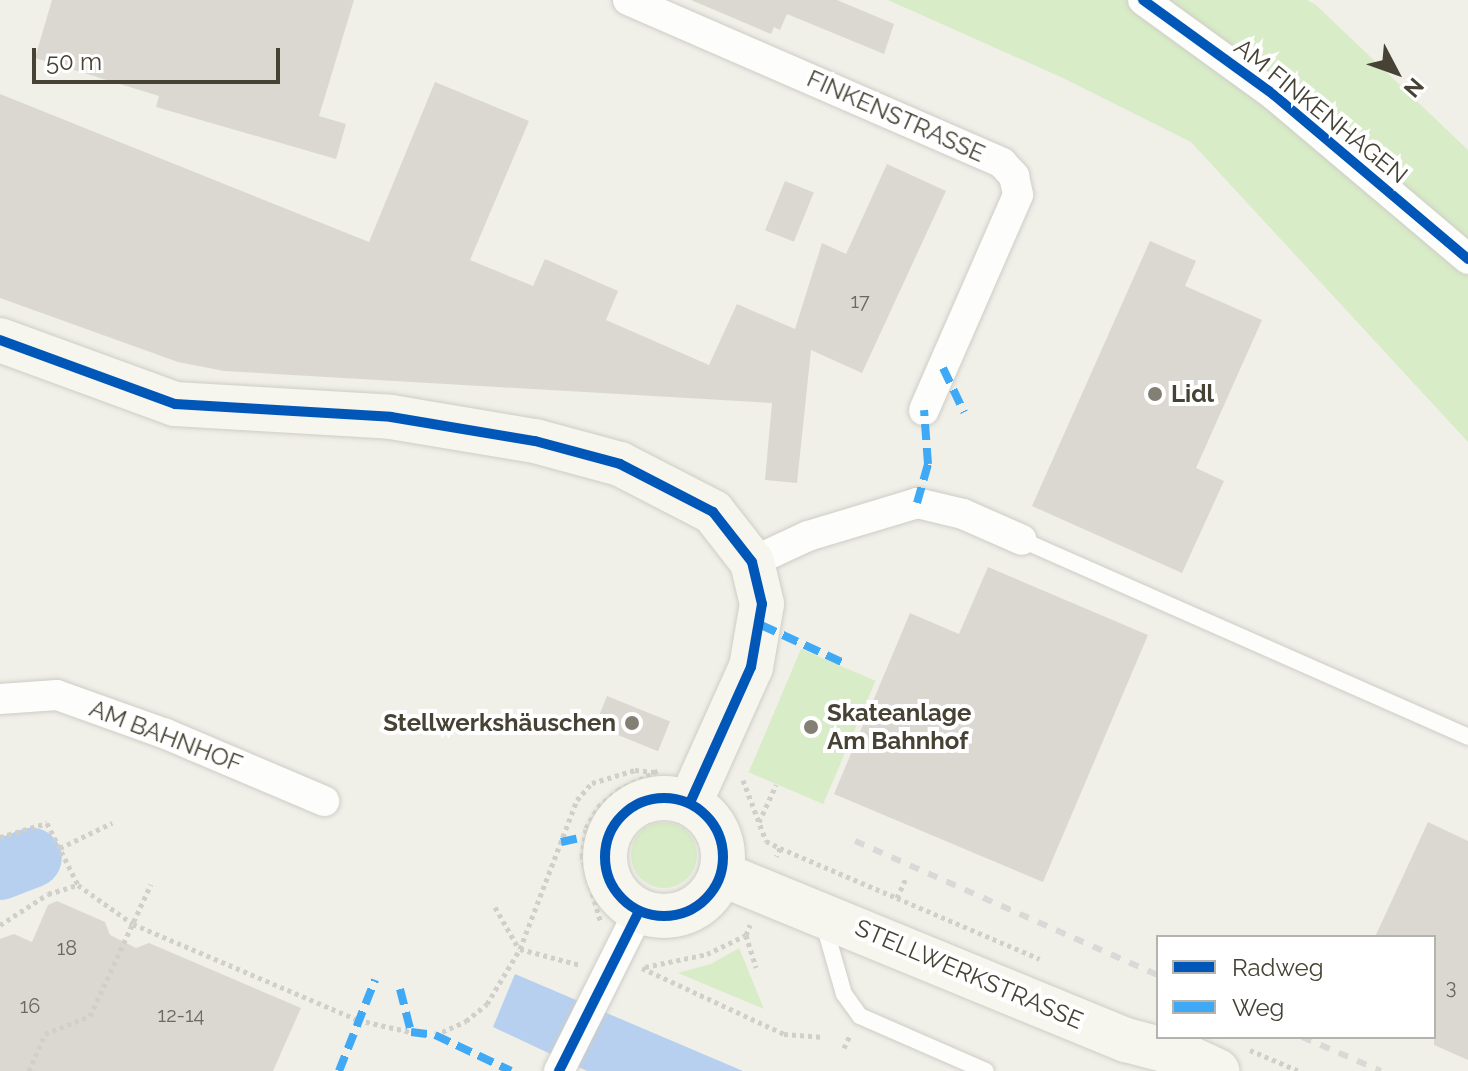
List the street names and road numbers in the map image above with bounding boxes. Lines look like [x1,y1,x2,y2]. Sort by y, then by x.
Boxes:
street label: AM FINKENHAGEN [1229,32,1413,190]
street label: FINKENSTRASSE [803,64,989,168]
street label: AM BAHNHOF [86,694,246,778]
street label: STELLWERKSTRASSE [851,913,1087,1035]

